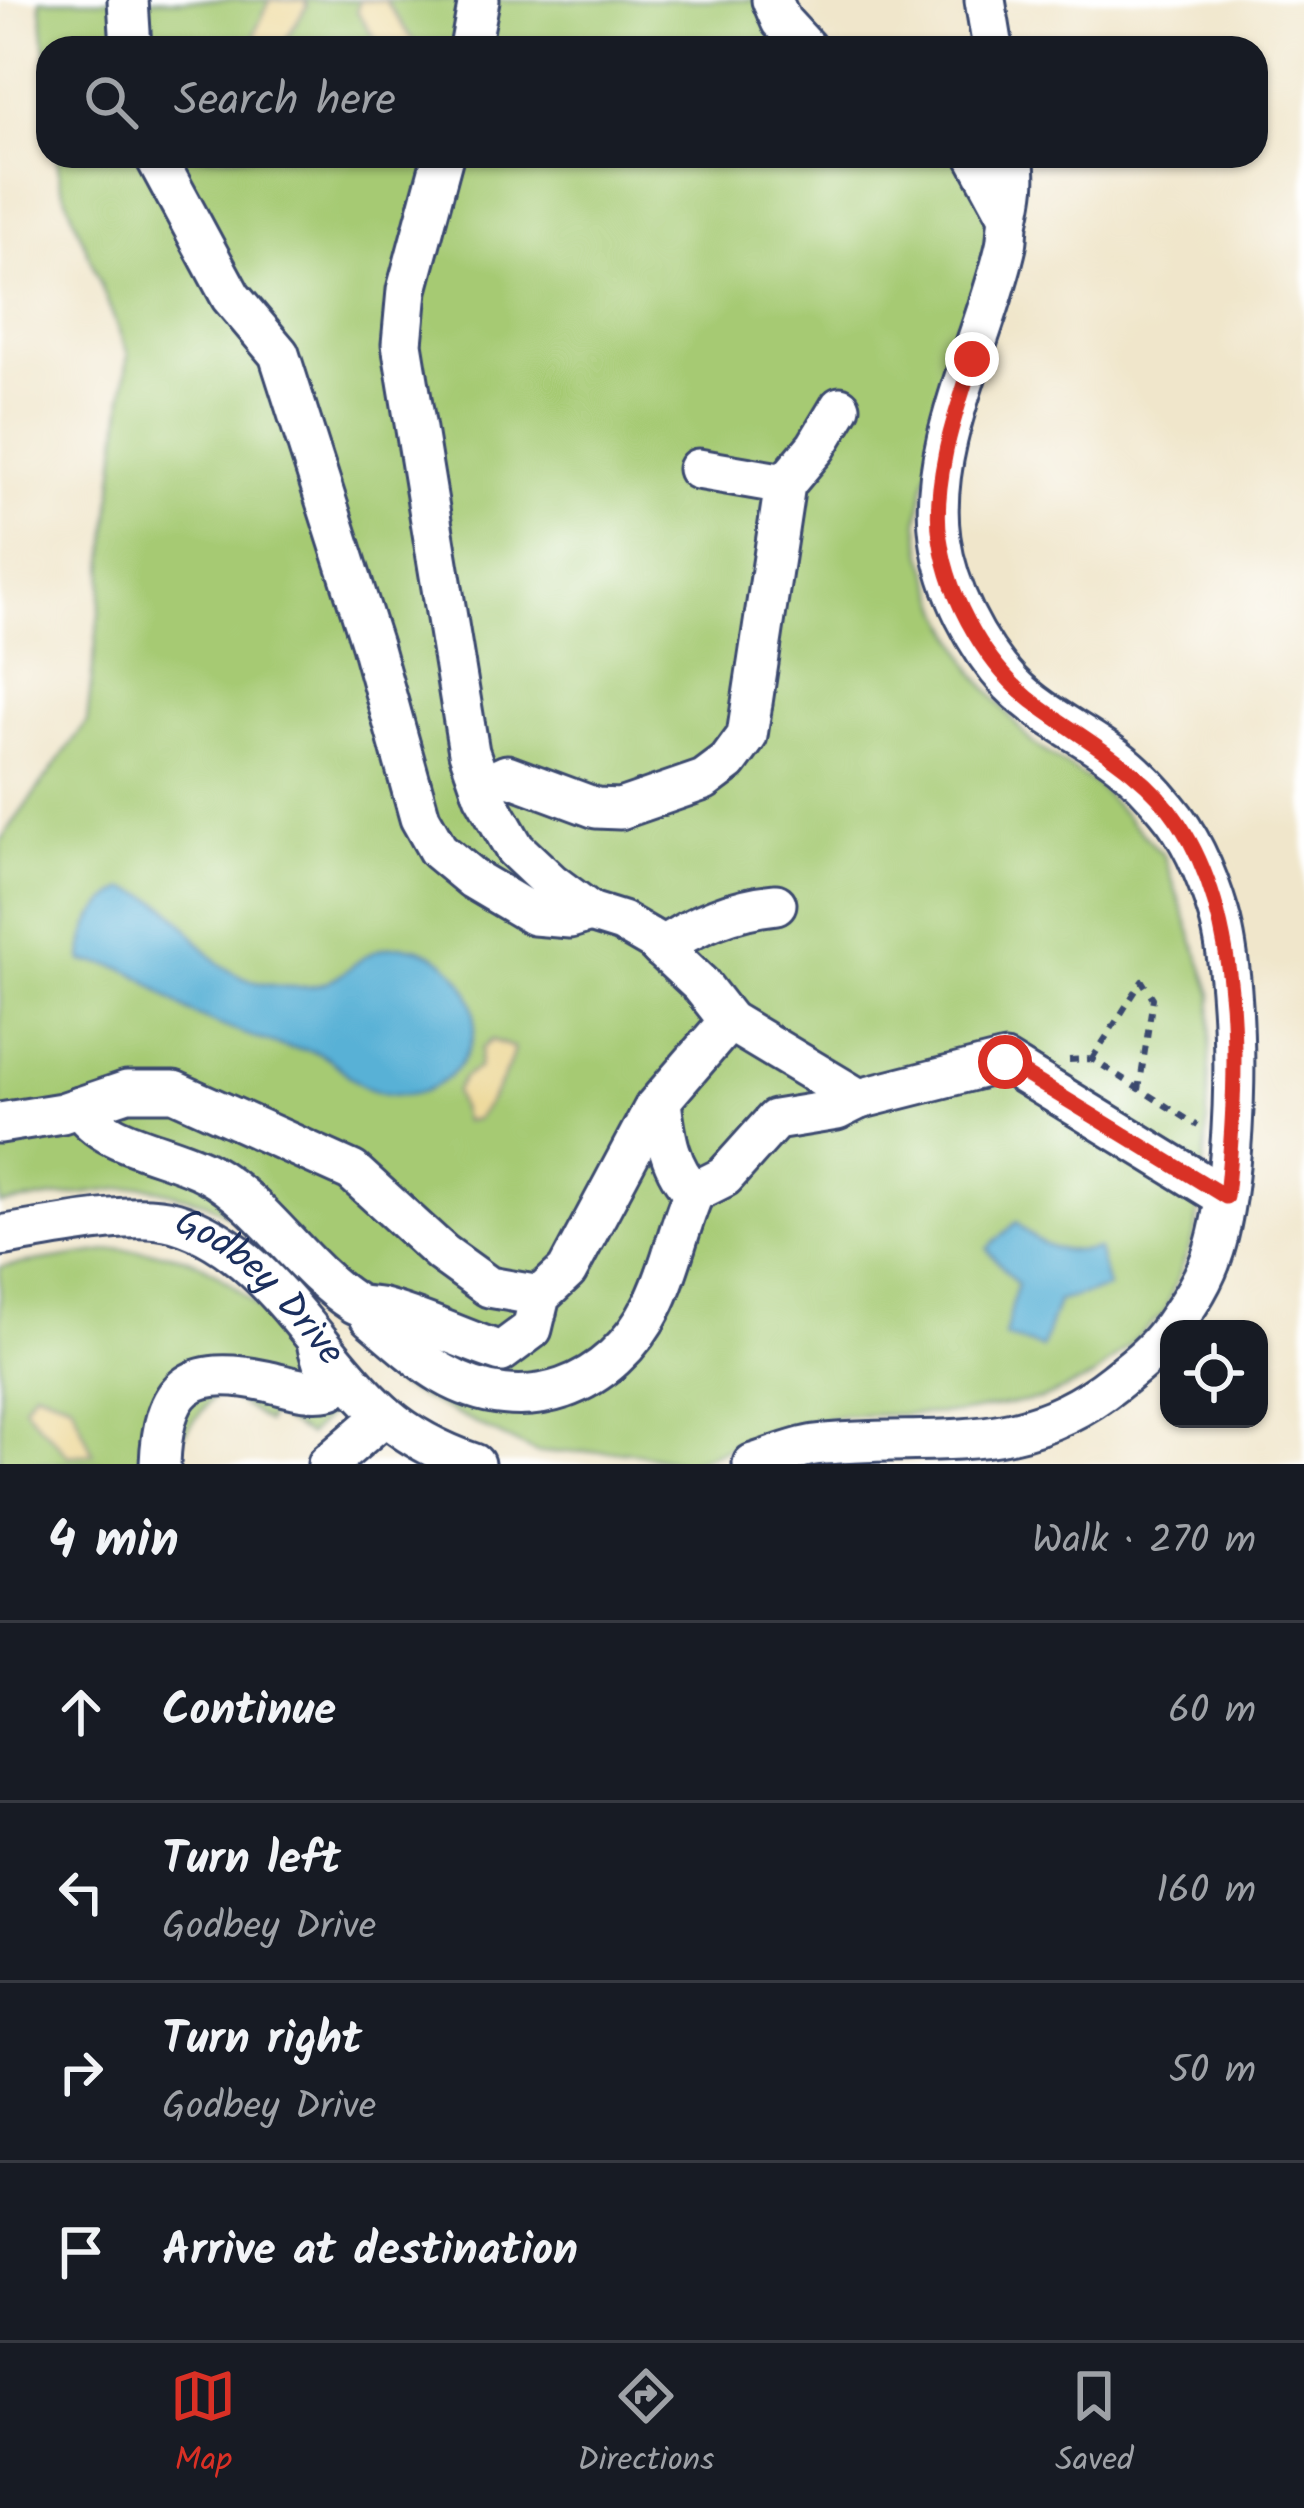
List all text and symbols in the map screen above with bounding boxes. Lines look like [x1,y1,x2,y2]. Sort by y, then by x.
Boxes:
search box [36,36,1268,168]
text: Search here [174,66,396,138]
icon: search [78,69,144,135]
route end [945,332,999,386]
route start [978,1035,1032,1089]
street label: Godbey Drive [165,1193,359,1381]
map controls [1160,1320,1268,1428]
button: locate [1160,1320,1268,1428]
text: 4 min [48,1502,179,1583]
text: Walk · 270 m [1032,1511,1256,1573]
text: Continue [162,1676,336,1748]
icon: ahead [48,1679,114,1745]
text: 60 m [1168,1681,1256,1743]
text: Turn left [162,1825,341,1897]
icon: left [48,1859,114,1925]
text: 160 m [1156,1861,1256,1923]
text: Godbey Drive [162,1897,376,1959]
text: Turn right [162,2005,362,2077]
icon: right [48,2039,114,2105]
text: 50 m [1169,2041,1256,2103]
text: Godbey Drive [162,2077,376,2139]
text: Arrive at destination [162,2216,578,2288]
icon: arrive [48,2219,114,2285]
tab: Map [170,2363,236,2488]
tab: Directions [577,2363,714,2488]
tab: Saved [1055,2363,1134,2488]

